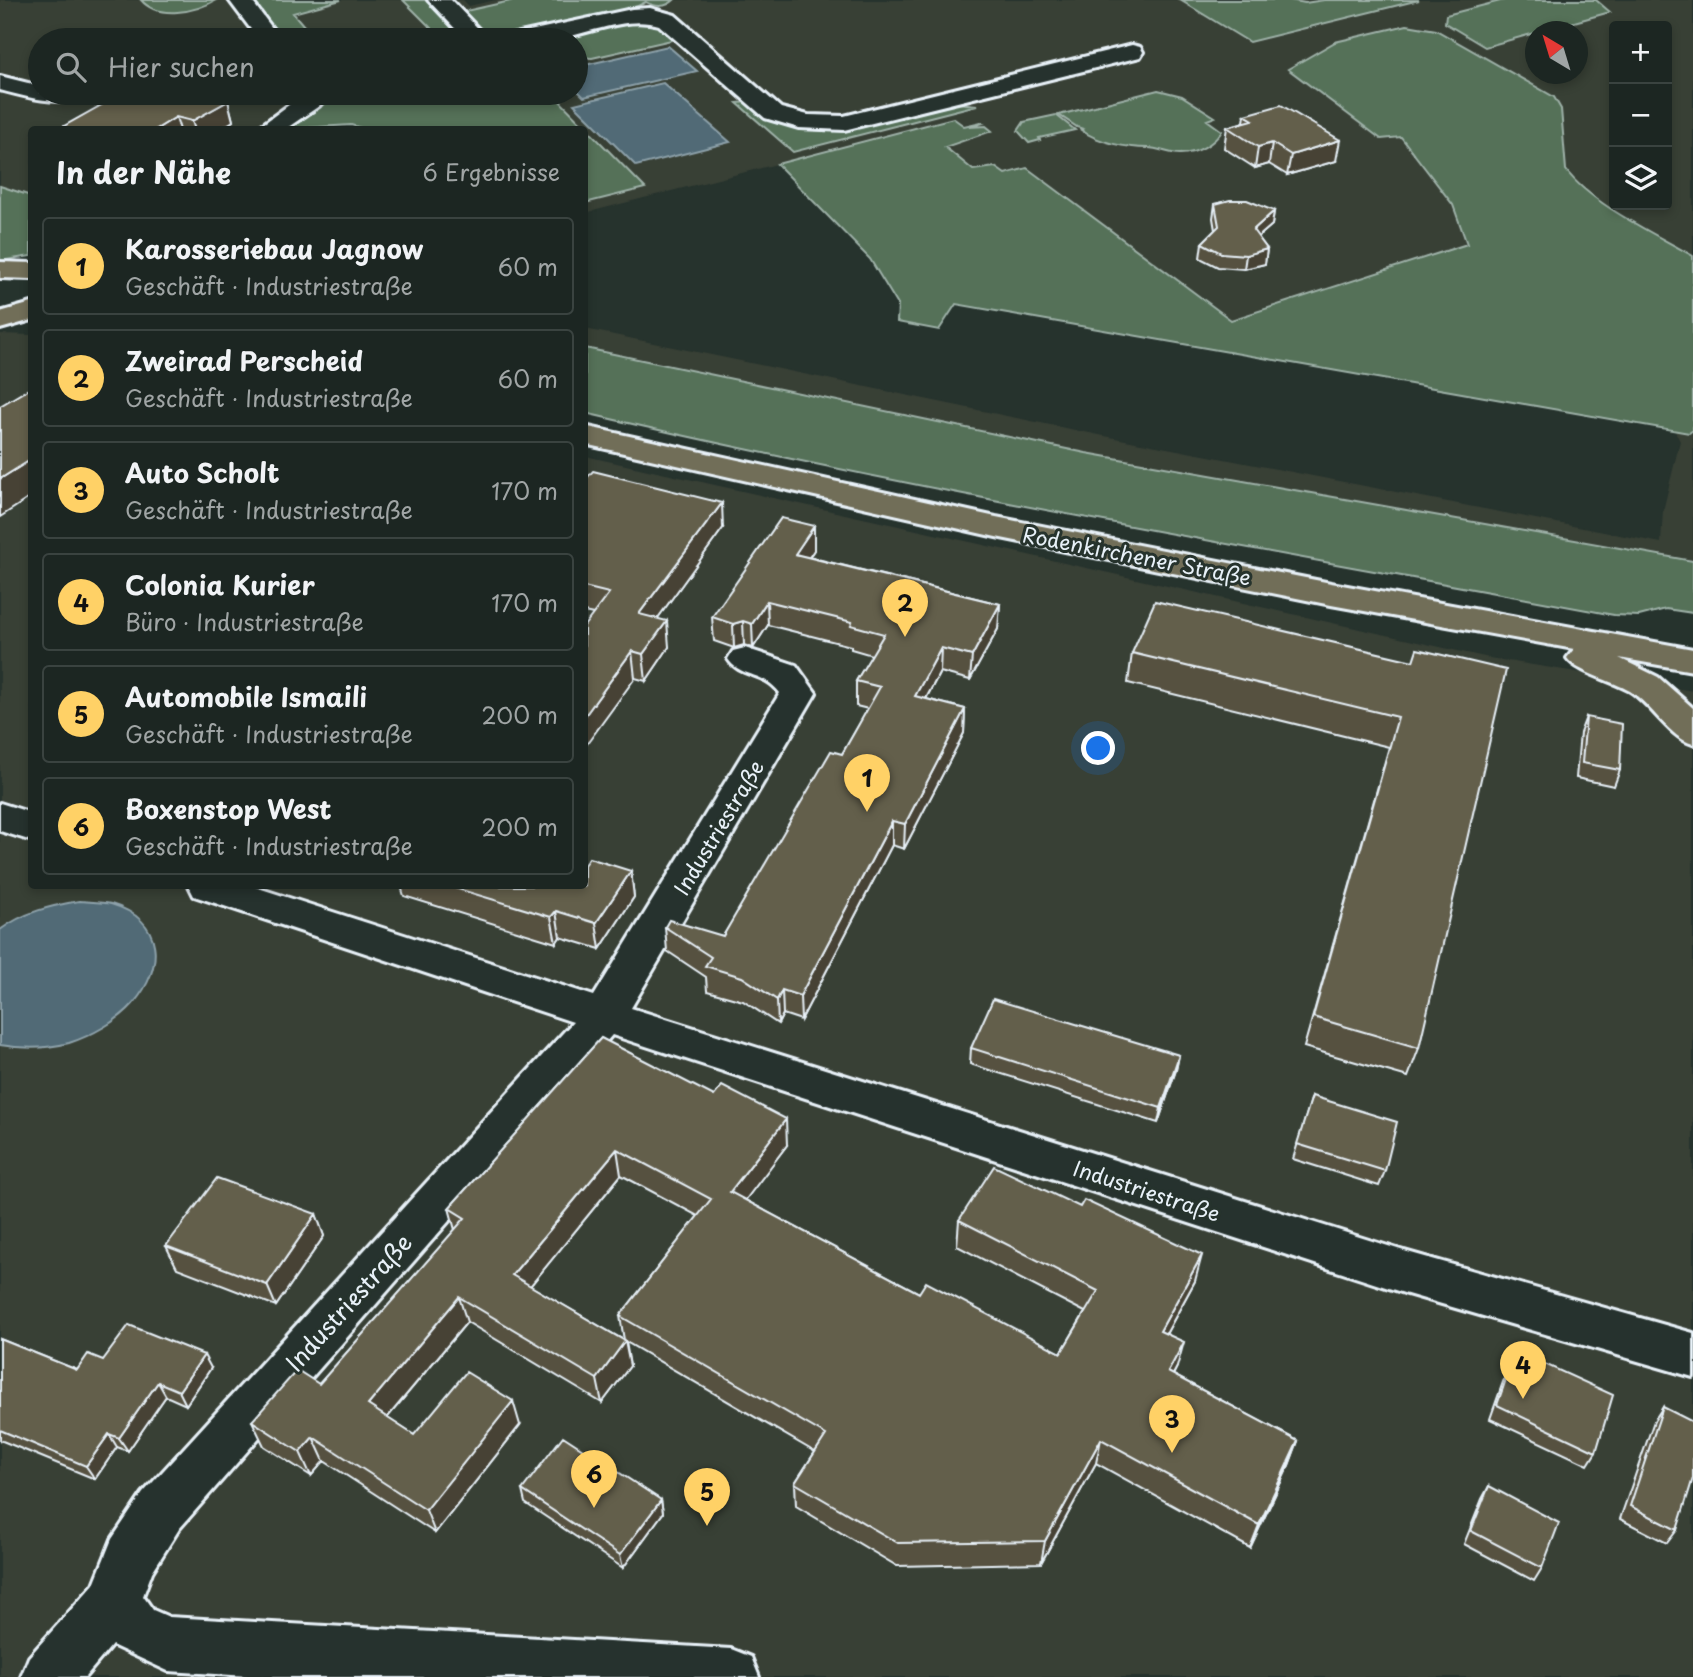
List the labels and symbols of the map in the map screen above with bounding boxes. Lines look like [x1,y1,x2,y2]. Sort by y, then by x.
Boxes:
north arrow [1525,21,1588,84]
street label: Rodenkirchener Straße [1020,517,1254,593]
pin: 2 [882,579,928,637]
your location [1081,731,1115,765]
street label: Industriestraße [665,753,771,901]
pin: 1 [844,754,890,812]
street label: Industriestraße [1069,1151,1225,1229]
street label: Industriestraße [276,1225,420,1379]
pin: 4 [1500,1341,1546,1399]
pin: 3 [1149,1395,1195,1453]
pin: 6 [571,1450,617,1508]
pin: 5 [684,1468,730,1526]

